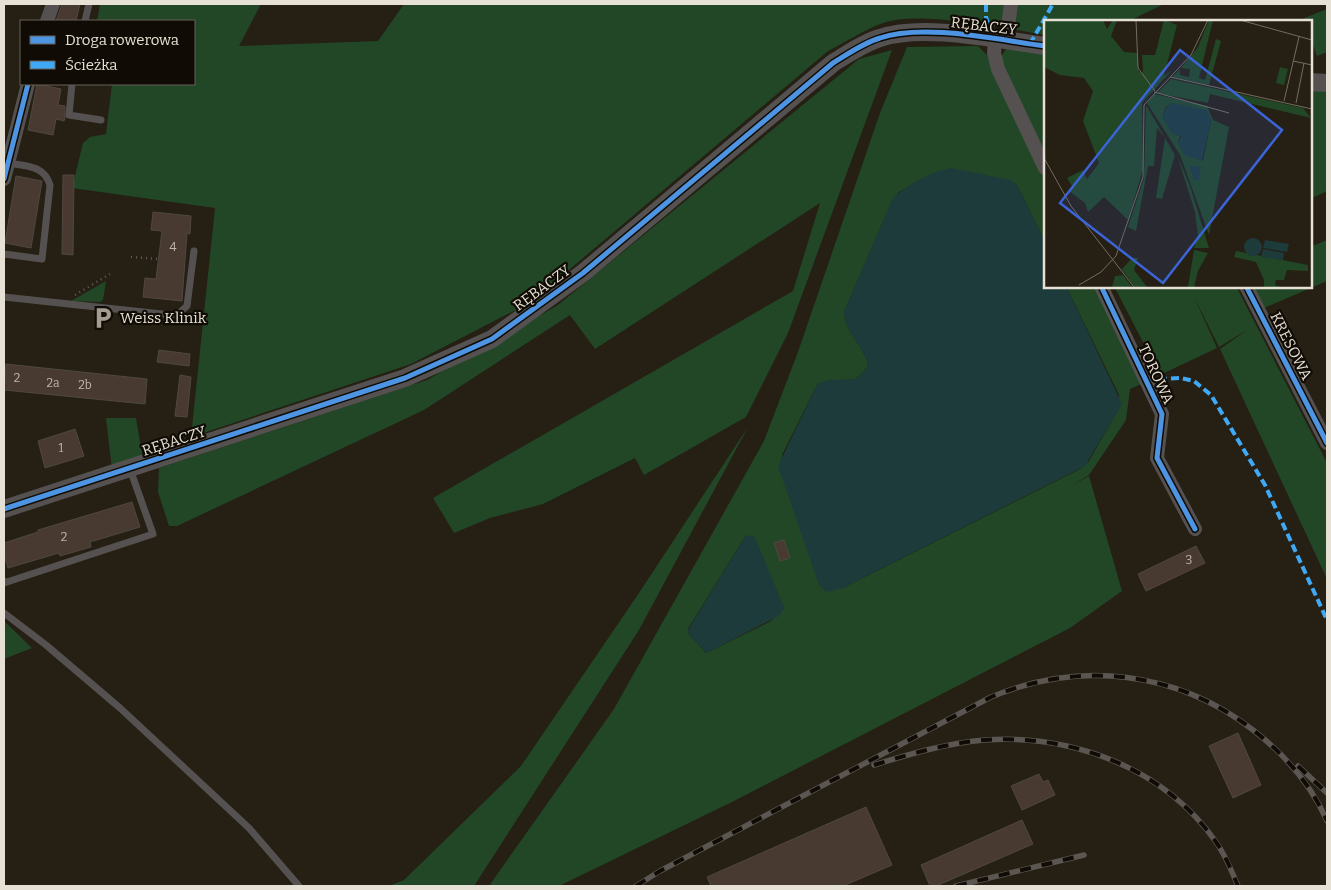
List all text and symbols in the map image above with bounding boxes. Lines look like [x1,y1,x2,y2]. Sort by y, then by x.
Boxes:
street label: RĘBACZY [950,13,1019,39]
legend [20,20,195,85]
inset map [1044,20,1311,288]
text: Droga rowerowa [65,31,179,49]
text: Ścieżka [65,56,117,74]
house number: 4 [169,240,177,254]
street label: RĘBACZY [510,261,575,315]
parking icon: Weiss Klinik [90,305,116,331]
place label: Weiss Klinik [120,309,207,327]
street label: KRESOWA [1266,309,1316,383]
street label: TOROWA [1134,341,1178,407]
house number: 2 [14,371,20,385]
house number: 2a [46,376,60,390]
house number: 2b [78,378,92,392]
street label: RĘBACZY [140,422,209,460]
house number: 1 [59,441,64,455]
house number: 2 [61,530,67,544]
house number: 3 [1186,553,1193,567]

